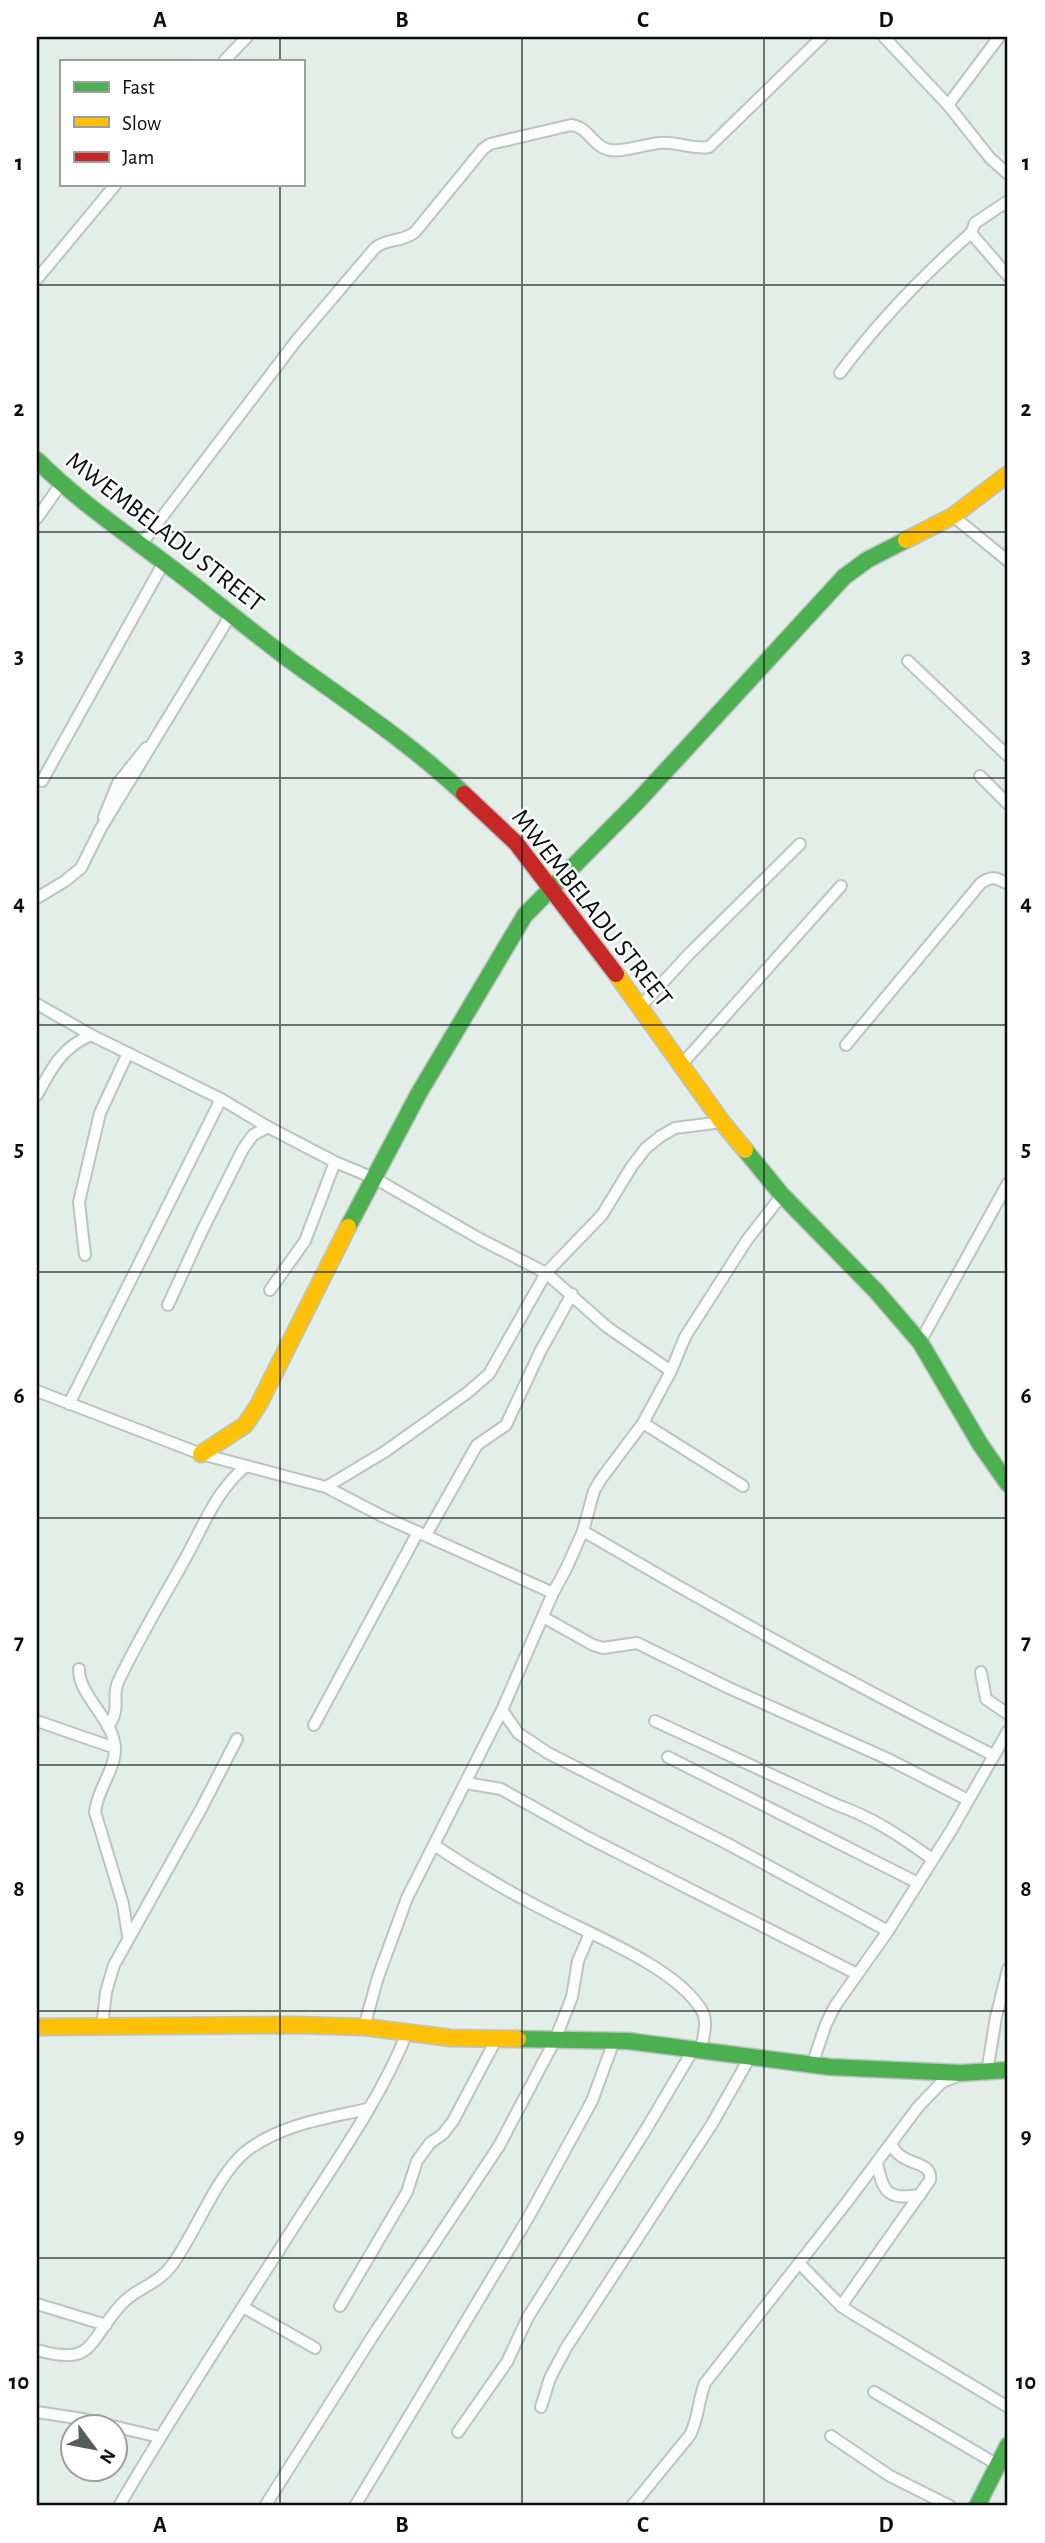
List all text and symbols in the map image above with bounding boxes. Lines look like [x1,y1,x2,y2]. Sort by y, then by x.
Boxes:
text: A [153,9,167,32]
text: B [395,9,409,32]
text: C [637,9,649,32]
text: D [878,9,894,32]
legend [60,60,304,186]
text: Fast [122,77,155,98]
text: Slow [122,113,161,134]
text: Jam [122,147,154,168]
text: 1 [15,152,23,175]
text: 1 [1022,152,1030,175]
text: 2 [14,398,25,421]
text: 2 [1021,398,1032,421]
street label: MWEMBELADU STREET [61,447,269,617]
text: 3 [14,645,24,668]
text: 3 [1021,645,1031,668]
street label: MWEMBELADU STREET [507,804,677,1012]
text: 4 [13,892,25,915]
text: 4 [1020,892,1032,915]
text: 5 [14,1138,24,1161]
text: 5 [1021,1138,1031,1161]
text: 6 [13,1385,25,1408]
text: 6 [1020,1385,1032,1408]
text: 7 [14,1631,24,1654]
text: 7 [1021,1631,1031,1654]
text: 8 [13,1878,25,1901]
text: 8 [1020,1878,1032,1901]
text: 9 [13,2125,25,2148]
text: 9 [1020,2125,1032,2148]
text: 10 [9,2371,29,2394]
text: 10 [1016,2371,1036,2394]
north arrow [60,2414,130,2484]
text: N [96,2446,119,2467]
text: A [153,2514,167,2537]
text: B [395,2514,409,2537]
text: C [637,2514,649,2537]
text: D [878,2514,894,2537]

